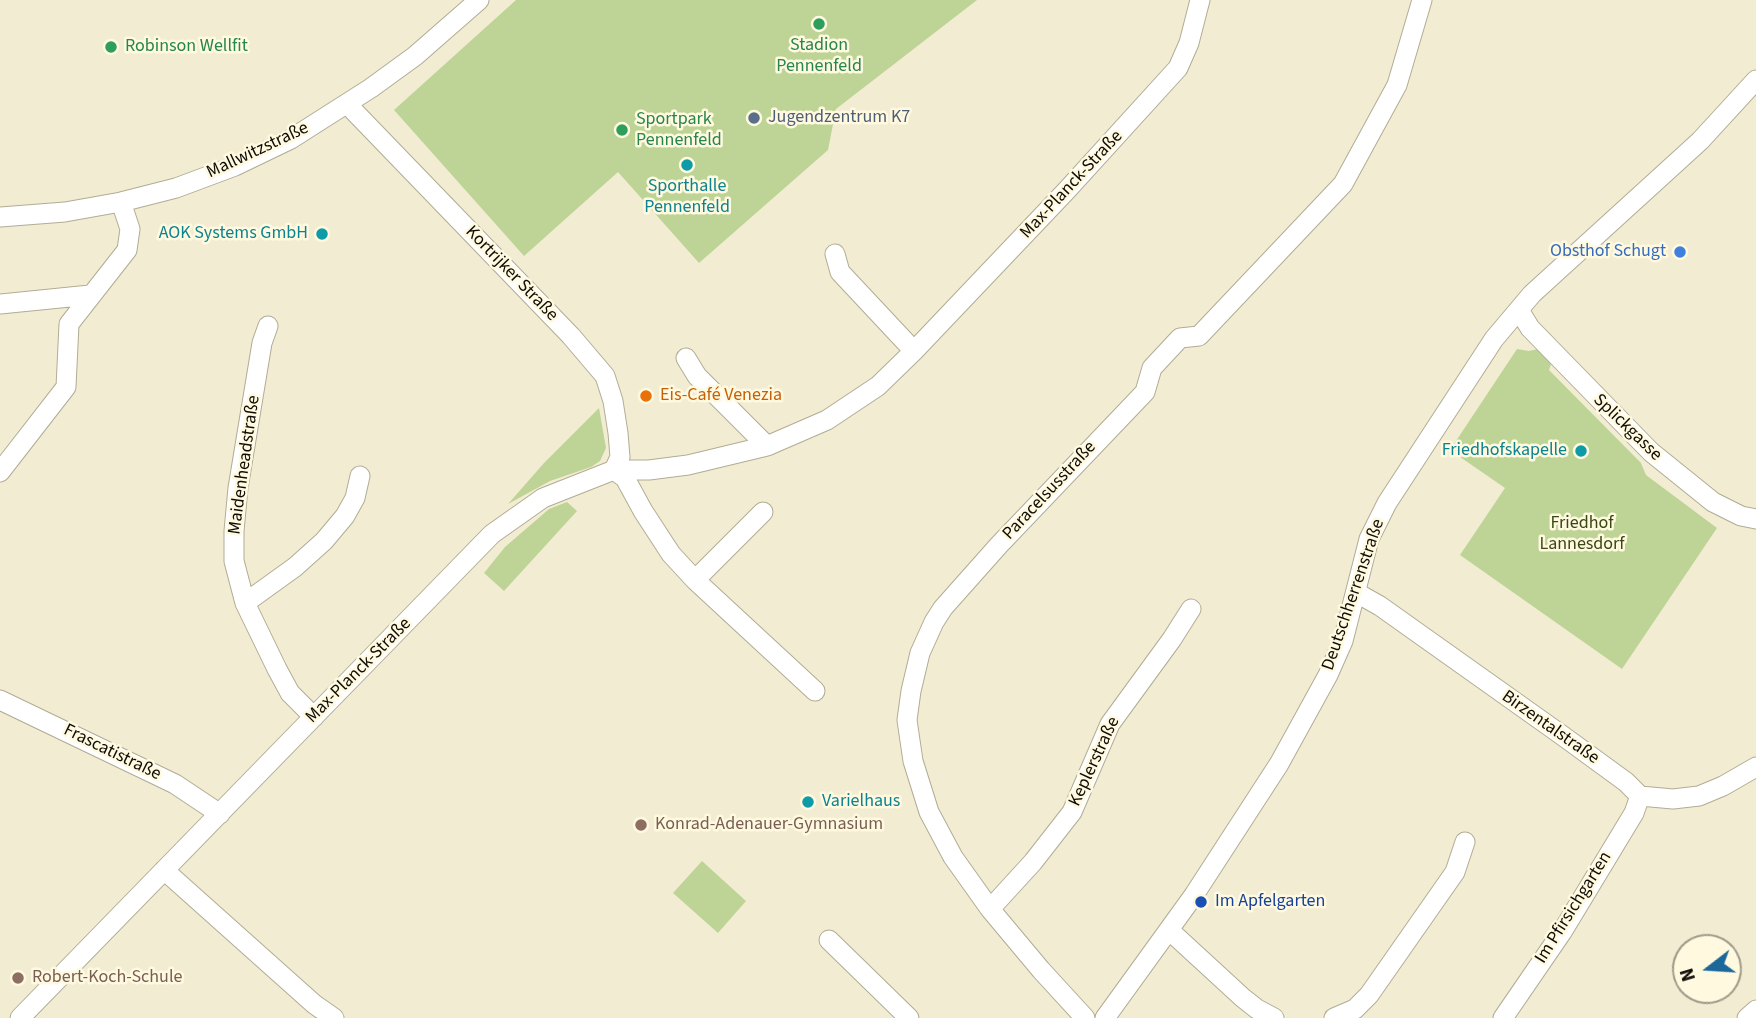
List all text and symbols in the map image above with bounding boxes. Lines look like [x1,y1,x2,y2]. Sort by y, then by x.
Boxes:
marker: Stadion Pennenfeld [811,16,827,32]
place label: Stadion Pennenfeld [776,35,862,78]
place label: Robinson Wellfit [125,36,248,58]
marker: Robinson Wellfit [103,39,119,55]
place label: Jugendzentrum K7 [768,107,910,129]
place label: Sportpark Pennenfeld [636,109,722,152]
marker: Jugendzentrum K7 [746,110,762,126]
street label: Mallwitzstraße [204,118,312,184]
marker: Sportpark Pennenfeld [614,122,630,138]
street label: Max-Planck-Straße [1016,126,1128,244]
marker: Sporthalle Pennenfeld [679,157,695,173]
place label: Sporthalle Pennenfeld [644,176,730,218]
street label: Kortrijker Straße [460,222,562,326]
place label: AOK Systems GmbH [159,223,308,245]
marker: AOK Systems GmbH [314,226,330,242]
place label: Obsthof Schugt [1550,241,1666,263]
marker: Obsthof Schugt [1672,244,1688,260]
place label: Eis-Café Venezia [660,385,782,407]
marker: Eis-Café Venezia [638,388,654,404]
street label: Splickgasse [1588,390,1666,466]
street label: Maidenheadstraße [225,394,265,536]
street label: Paracelsusstraße [999,437,1101,545]
place label: Friedhofskapelle [1442,440,1567,462]
marker: Friedhofskapelle [1573,443,1589,459]
park label: Friedhof Lannesdorf [1539,513,1625,556]
street label: Deutschherrenstraße [1318,517,1390,673]
street label: Max-Planck-Straße [302,614,416,728]
street label: Birzentalstraße [1497,686,1603,770]
street label: Keplerstraße [1065,714,1125,810]
street label: Frascatistraße [60,720,164,786]
place label: Varielhaus [822,791,900,813]
marker: Varielhaus [800,794,816,810]
place label: Konrad-Adenauer-Gymnasium [655,814,883,836]
marker: Konrad-Adenauer-Gymnasium [633,817,649,833]
street label: Im Pfirsichgarten [1531,848,1617,968]
place label: Im Apfelgarten [1215,891,1325,913]
marker: Im Apfelgarten [1193,894,1209,910]
north arrow [1672,934,1742,1004]
text: N [1674,965,1703,985]
place label: Robert-Koch-Schule [32,967,182,989]
marker: Robert-Koch-Schule [10,970,26,986]

